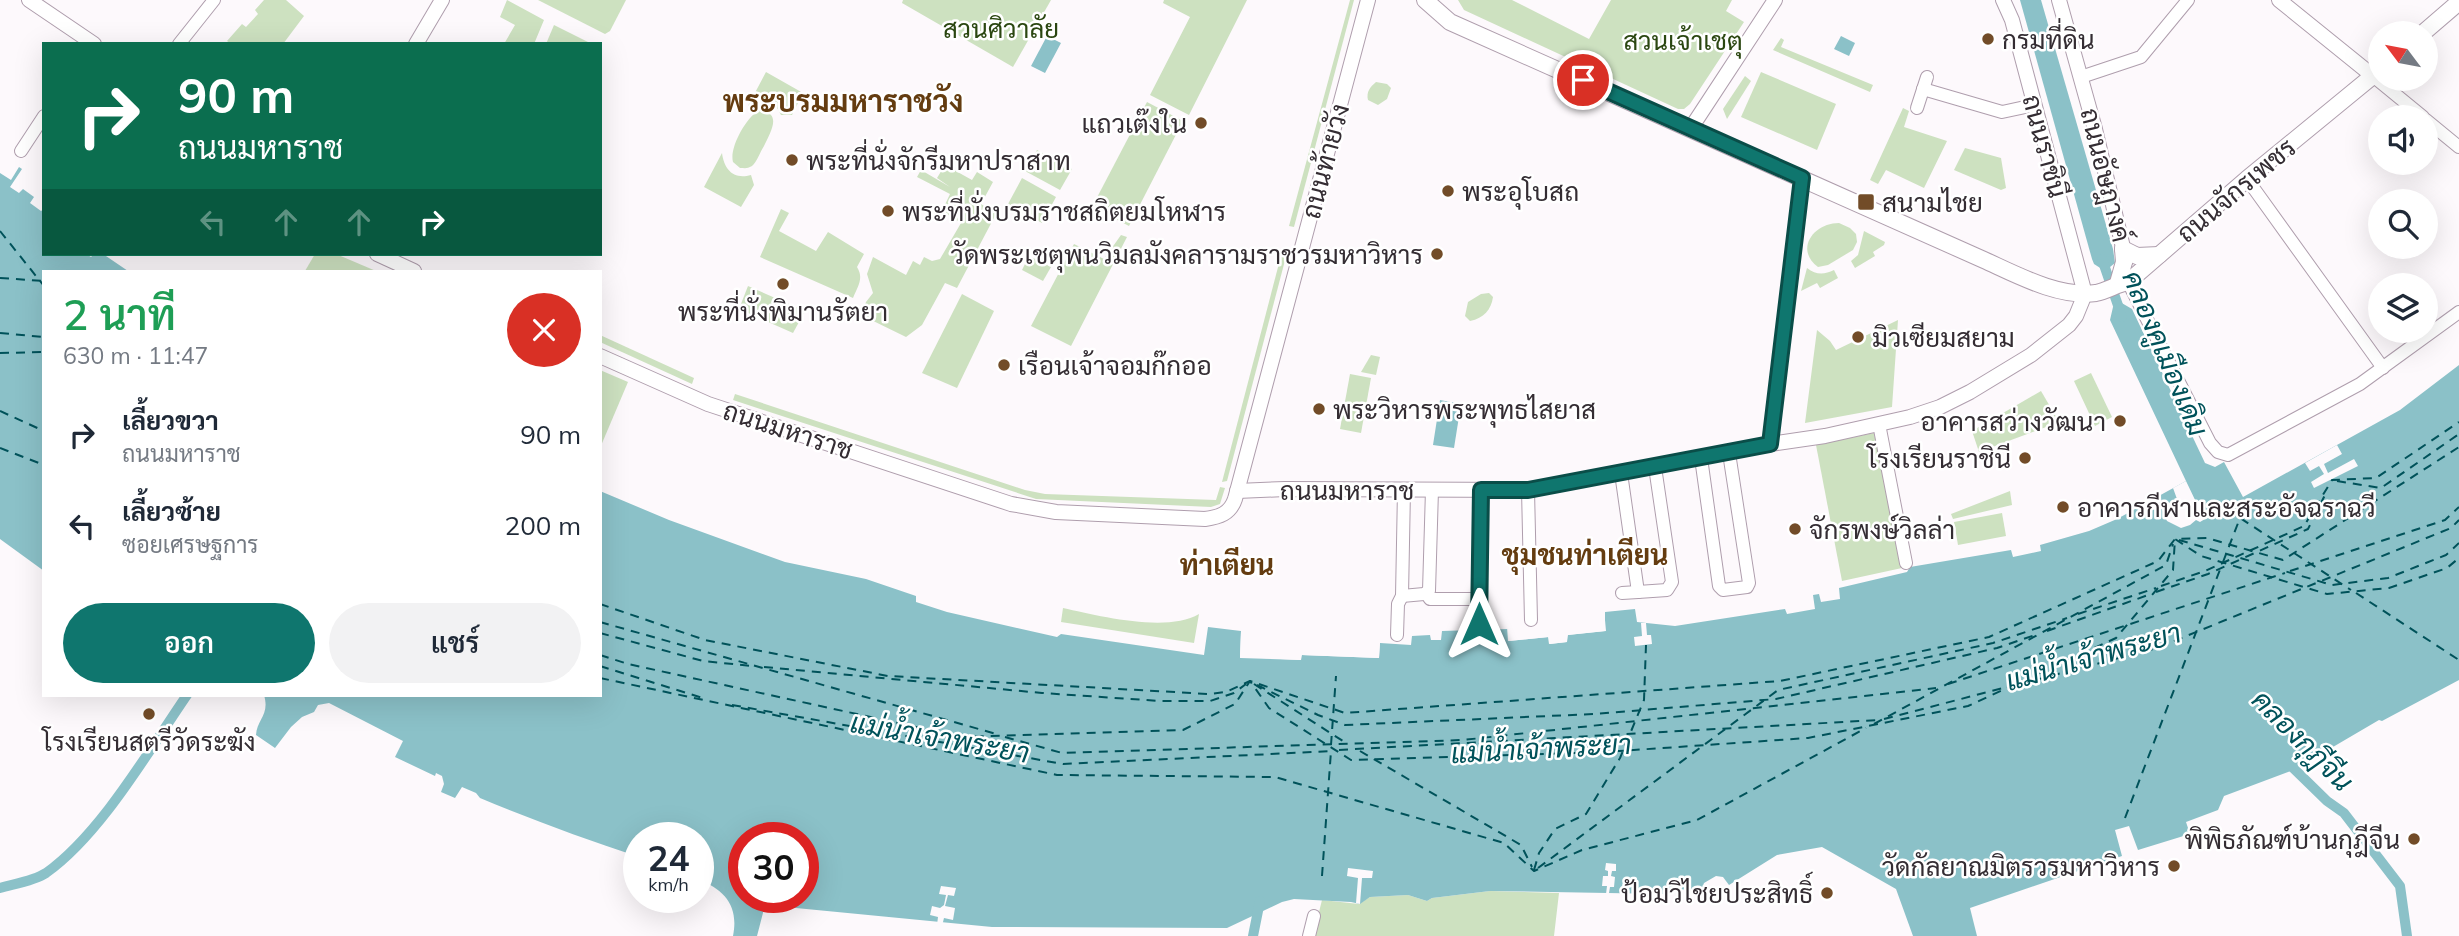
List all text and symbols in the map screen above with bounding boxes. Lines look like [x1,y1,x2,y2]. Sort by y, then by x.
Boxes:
park label: สวนศิวาลัย [943,12,1059,45]
place label: กรมที่ดิน [2002,18,2095,56]
north arrow [2368,21,2438,91]
map controls [2368,21,2438,343]
park label: สวนเจ้าเชตุ [1623,24,1743,59]
marker: กรมที่ดิน [1980,31,1996,47]
pin [1553,50,1613,110]
icon: arrive [1564,61,1602,99]
text: 90 m [178,64,294,125]
icon: right [63,70,154,161]
district label: พระบรมมหาราชวัง [723,82,963,120]
street label: ถนนราชินี [2015,91,2075,201]
street label: ถนนท้ายวัง [1294,100,1356,222]
street label: ถนนอัษฎางค์ [2071,104,2139,246]
button: sound [2368,105,2438,175]
place label: แถวเต๊งใน [1081,107,1187,140]
marker: แถวเต๊งใน [1193,115,1209,131]
text: ถนนมหาราช [178,127,343,167]
street label: ถนนจักรเพชร [2170,131,2302,249]
place label: พระที่นั่งจักรีมหาปราสาท [806,139,1071,177]
marker: พระที่นั่งจักรีมหาปราสาท [784,152,800,168]
place label: พระอุโบสถ [1462,175,1579,210]
marker: พระอุโบสถ [1440,183,1456,199]
place label: สนามไชย [1882,186,1983,219]
button: search [2368,189,2438,259]
place label: พระที่นั่งบรมราชสถิตยมโหฬาร [902,190,1226,228]
marker: สนามไชย [1856,192,1876,212]
icon: left [194,203,232,241]
icon: ahead [267,203,305,241]
icon: ahead [340,203,378,241]
icon: right [413,203,451,241]
marker: พระที่นั่งบรมราชสถิตยมโหฬาร [880,203,896,219]
place label: วัดพระเชตุพนวิมลมังคลารามราชวรมหาวิหาร [951,238,1423,273]
marker: วัดพระเชตุพนวิมลมังคลารามราชวรมหาวิหาร [1429,246,1445,262]
water label: คลองคูเมืองเดิม [2113,265,2217,442]
button: layers [2368,273,2438,343]
marker: พระที่นั่งพิมานรัตยา [775,276,791,292]
text: 2 นาที [63,288,176,341]
place label: พระที่นั่งพิมานรัตยา [678,290,888,328]
button: close [507,293,581,367]
place label: มิวเซียมสยาม [1872,321,2015,354]
marker: มิวเซียมสยาม [1850,329,1866,345]
text: 630 m · 11:47 [63,341,208,370]
place label: เรือนเจ้าจอมก๊กออ [1018,349,1212,382]
marker: เรือนเจ้าจอมก๊กออ [996,357,1012,373]
place label: พระวิหารพระพุทธไสยาส [1333,393,1596,428]
street label: ถนนมหาราช [719,394,857,466]
marker: พระวิหารพระพุทธไสยาส [1311,401,1327,417]
text: เลี้ยวขวา [122,404,219,437]
place label: อาคารสว่างวัฒนา [1920,405,2106,438]
marker: อาคารสว่างวัฒนา [2112,413,2128,429]
icon: right [63,416,101,454]
text: 90 m [520,418,581,451]
text: ถนนมหาราช [122,439,241,468]
place label: โรงเรียนราชินี [1865,442,2011,475]
marker: โรงเรียนราชินี [2017,450,2033,466]
street label: ถนนมหาราช [1280,474,1414,507]
place label: อาคารกีฬาและสระอัจฉราฉวี [2077,491,2375,524]
text: เลี้ยวซ้าย [122,495,221,528]
marker: อาคารกีฬาและสระอัจฉราฉวี [2055,499,2071,515]
icon: left [63,507,101,545]
text: 200 m [505,509,581,542]
place label: จักรพงษ์วิลล่า [1809,513,1955,546]
marker: จักรพงษ์วิลล่า [1787,521,1803,537]
text: ซอยเศรษฐการ [122,530,258,559]
district label: ชุมชนท่าเตียน [1502,537,1668,575]
district label: ท่าเตียน [1180,547,1274,582]
position arrow [1442,587,1516,661]
button: ออก [63,603,315,683]
button: แชร์ [329,603,581,683]
water label: แม่น้ำเจ้าพระยา [2000,608,2185,698]
water label: คลองกุฎีจีน [2243,682,2361,800]
water label: แม่น้ำเจ้าพระยา [848,698,1033,770]
marker: โรงเรียนสตรีวัดระฆัง [141,706,157,722]
water label: แม่น้ำเจ้าพระยา [1449,720,1632,770]
place label: โรงเรียนสตรีวัดระฆัง [40,725,256,758]
speed limit sign: 30 [728,822,819,913]
place label: พิพิธภัณฑ์บ้านกุฎีจีน [2185,823,2400,858]
marker: พิพิธภัณฑ์บ้านกุฎีจีน [2406,831,2422,847]
text: 24 [647,836,690,880]
place label: วัดกัลยาณมิตรวรมหาวิหาร [1882,850,2160,883]
marker: วัดกัลยาณมิตรวรมหาวิหาร [2166,858,2182,874]
place label: ป้อมวิไชยประสิทธิ์ [1621,871,1813,910]
text: km/h [648,873,689,896]
marker: ป้อมวิไชยประสิทธิ์ [1819,885,1835,901]

